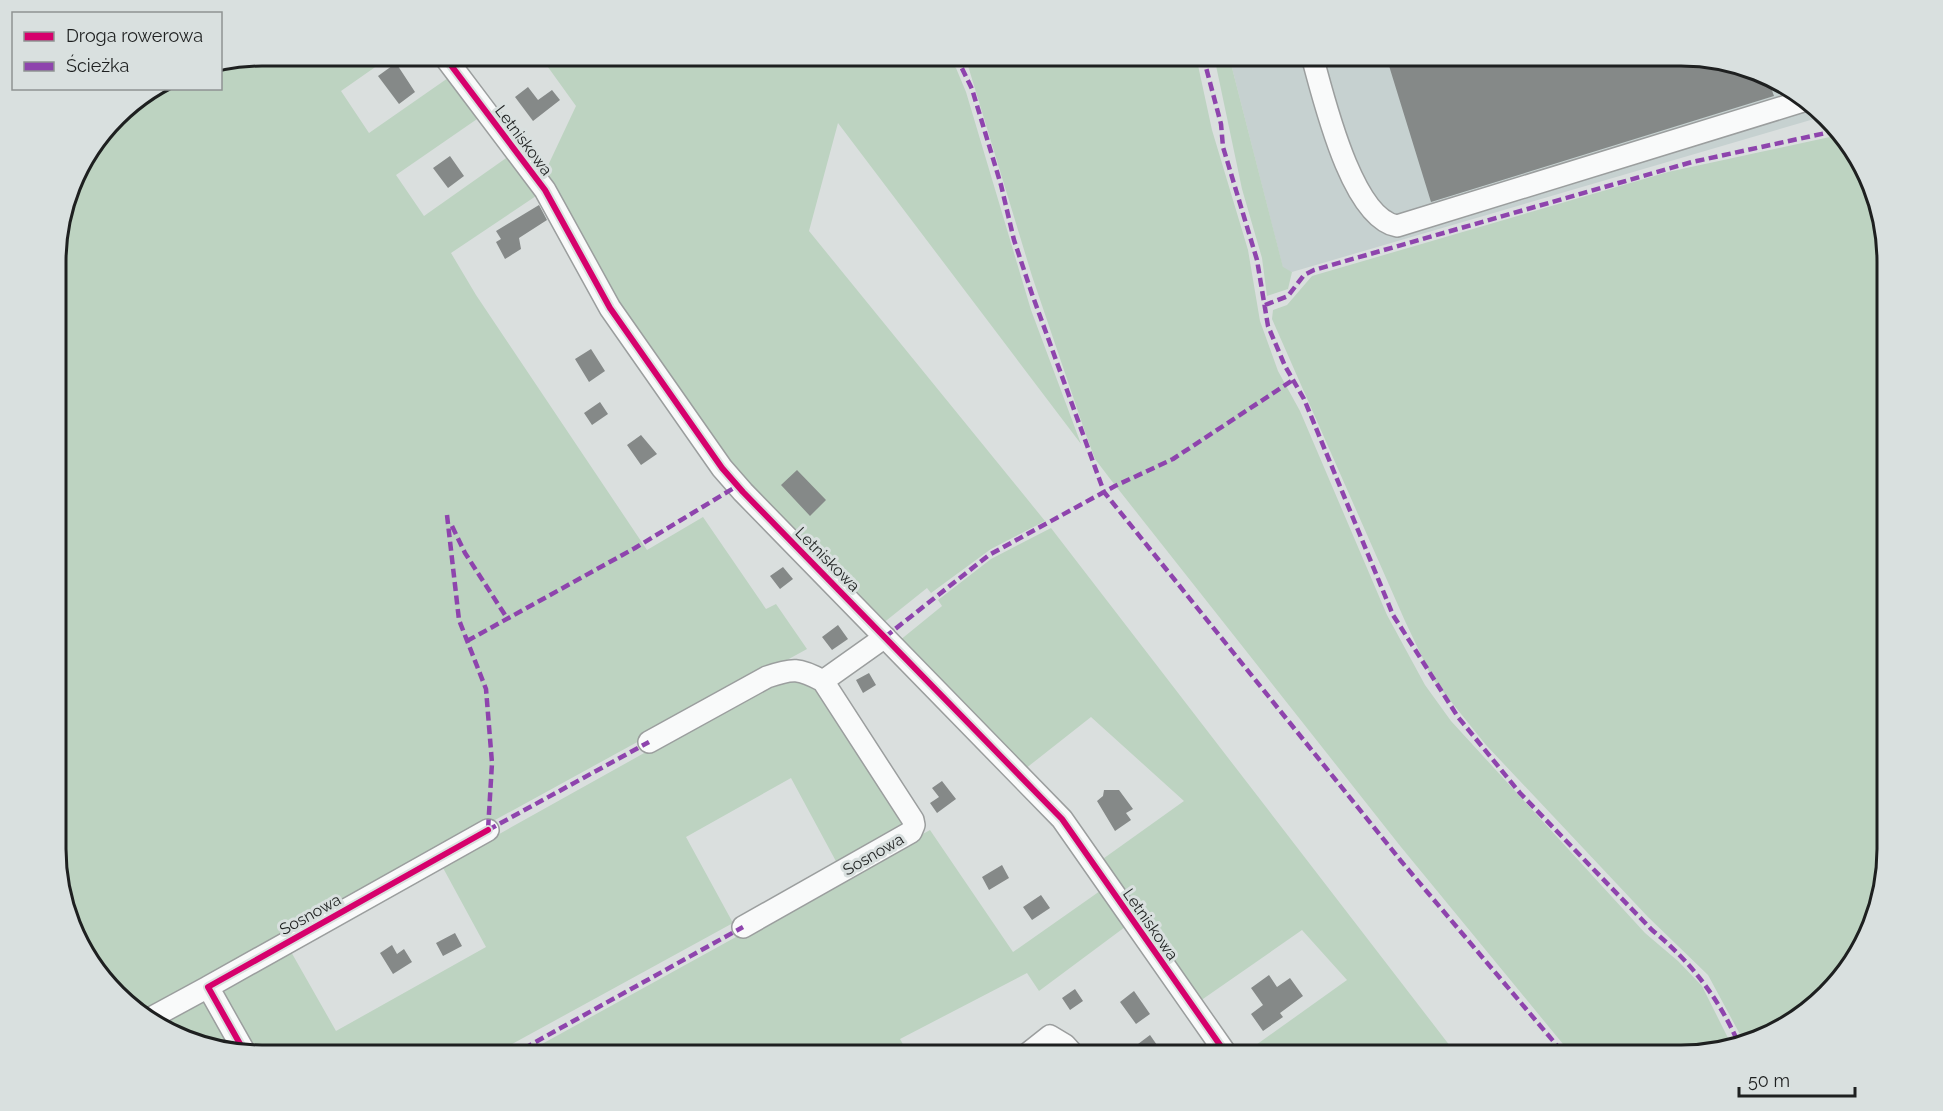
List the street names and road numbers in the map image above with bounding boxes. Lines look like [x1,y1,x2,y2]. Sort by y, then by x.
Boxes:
street label: Letniskowa [491,101,556,179]
street label: Letniskowa [792,523,864,595]
street label: Sosnowa [839,829,907,879]
street label: Letniskowa [1119,885,1182,964]
street label: Sosnowa [276,890,344,939]

